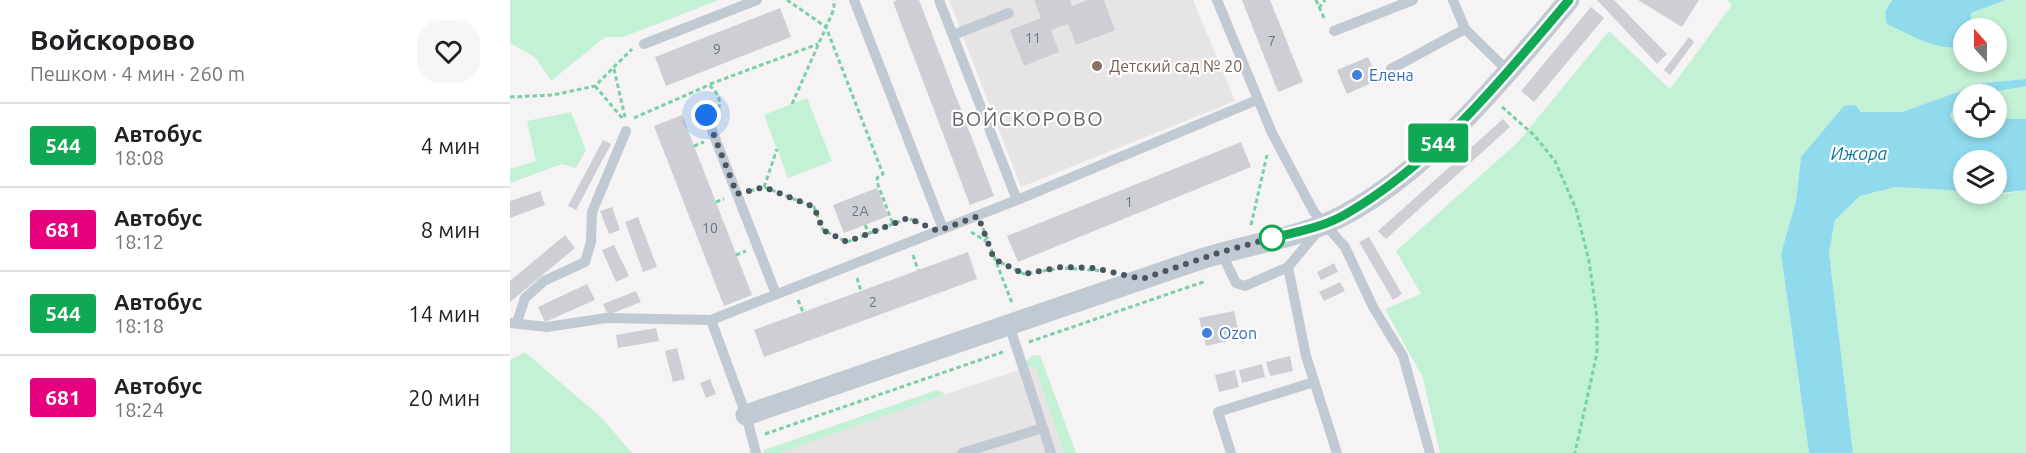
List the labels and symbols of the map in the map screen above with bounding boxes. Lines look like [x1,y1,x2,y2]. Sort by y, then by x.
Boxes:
north arrow [1953,18,2007,72]
house number: 11 [1025,30,1041,46]
house number: 7 [1268,33,1276,49]
house number: 9 [713,41,721,57]
place label: Детский сад № 20 [1109,57,1242,75]
marker: Детский сад № 20 [1090,59,1104,73]
place label: Елена [1369,66,1414,84]
marker: Елена [1350,68,1364,82]
your location [691,100,721,130]
district label: ВОЙСКОРОВО [952,107,1104,130]
line badge: 544 [1404,124,1472,162]
water label: Ижора [1831,143,1887,163]
house number: 1 [1125,194,1133,210]
house number: 2А [852,203,869,219]
house number: 10 [702,220,718,236]
unlabelled marker [1259,225,1285,251]
house number: 2 [869,294,877,310]
place label: Ozon [1219,324,1257,342]
marker: Ozon [1200,326,1214,340]

